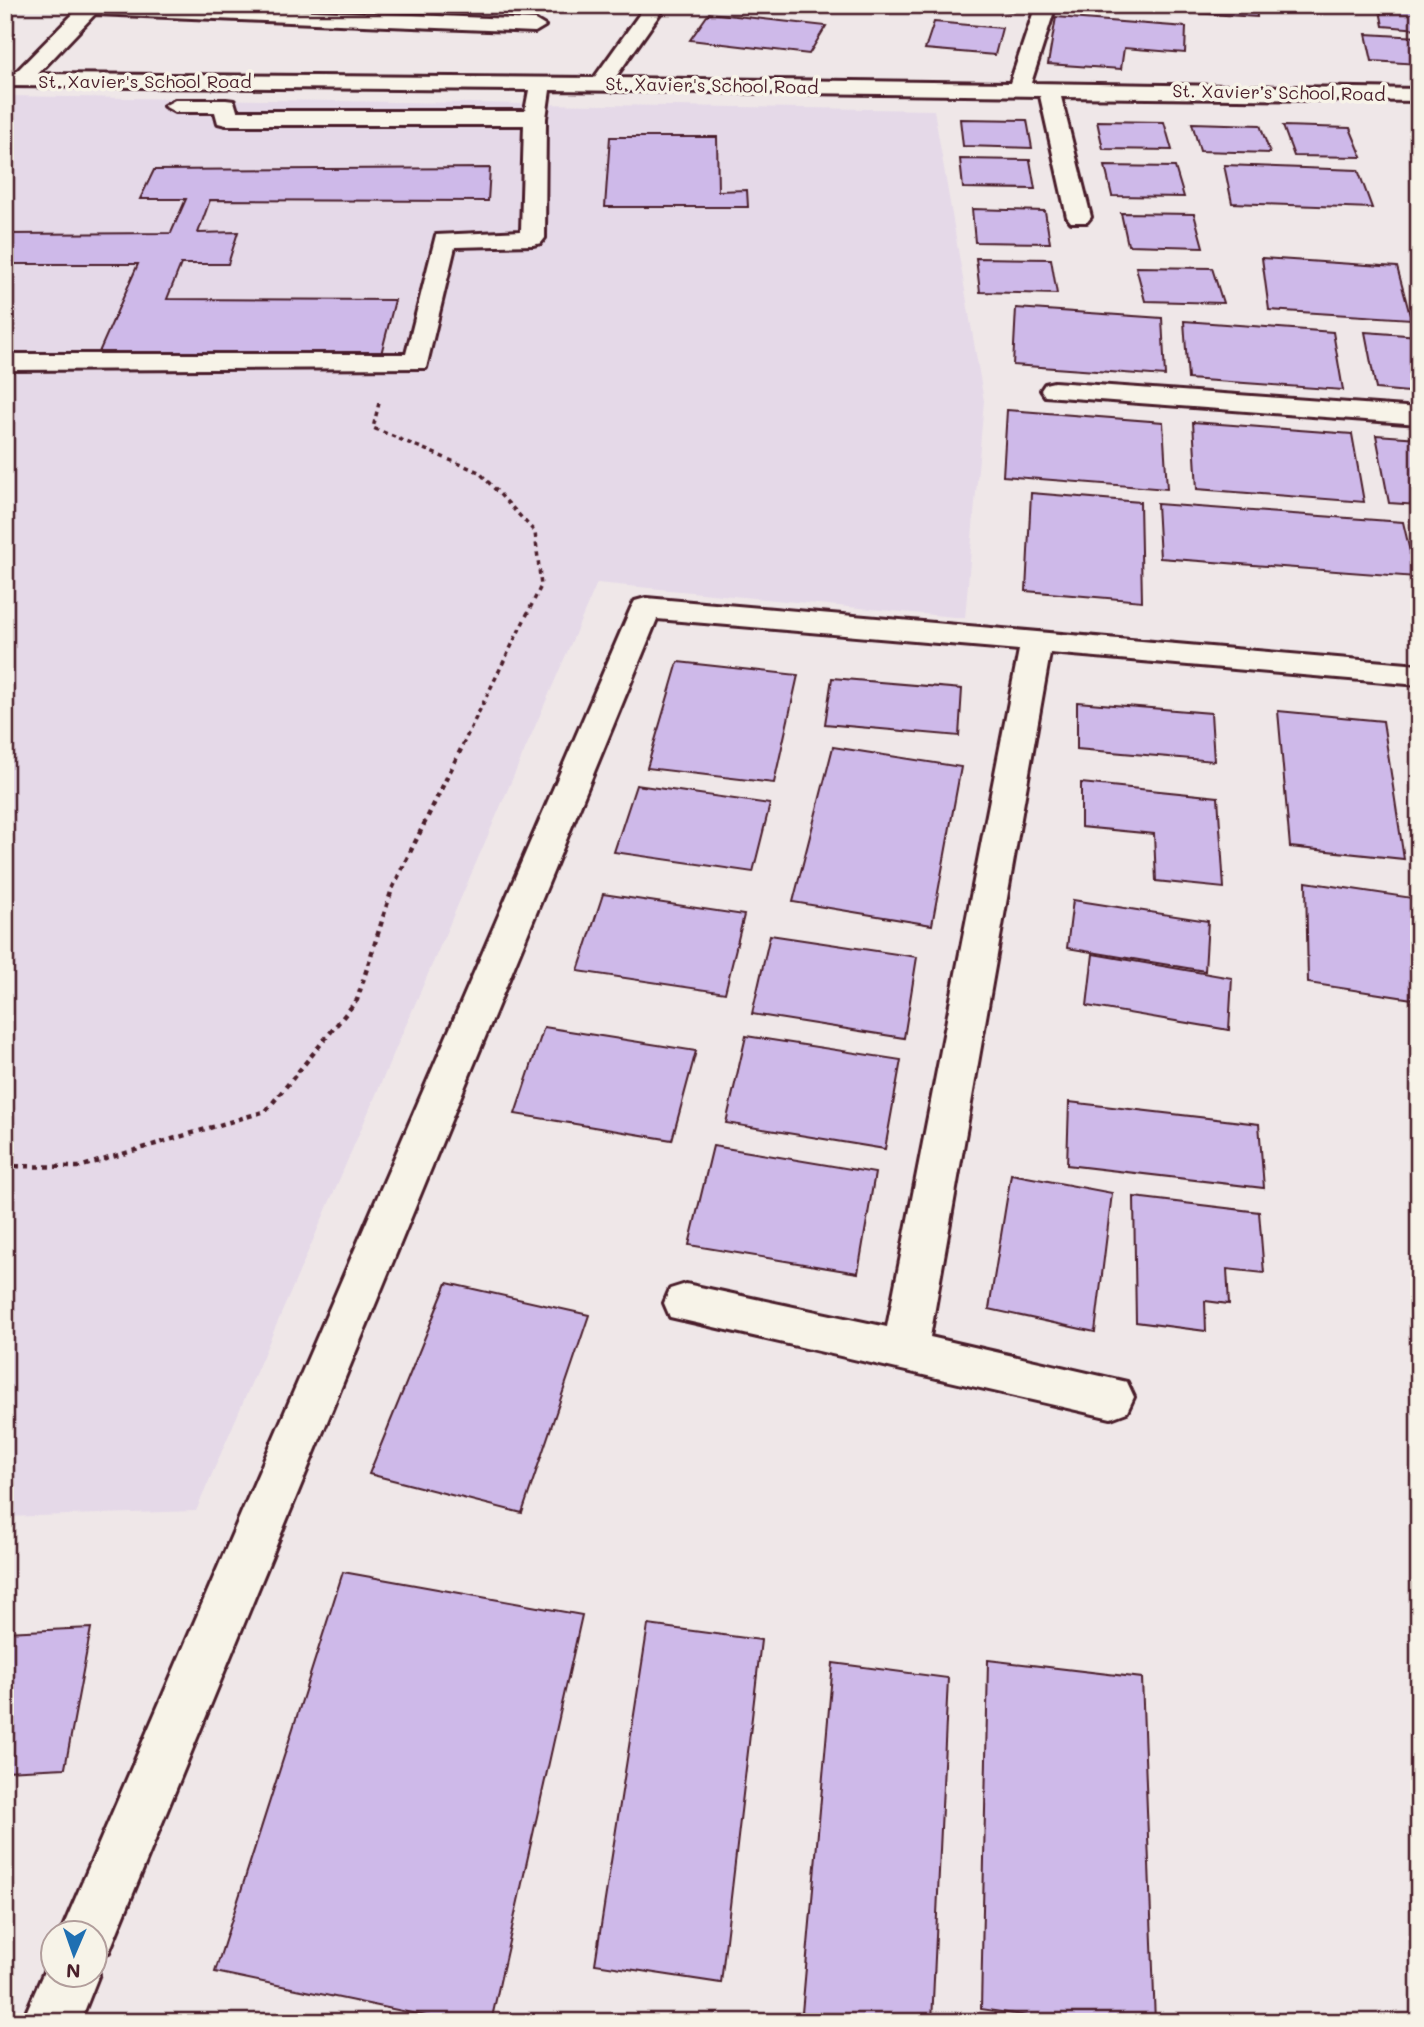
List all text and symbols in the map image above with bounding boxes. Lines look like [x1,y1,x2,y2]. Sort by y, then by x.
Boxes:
street label: St. Xavier's School Road [38,69,252,93]
street label: St. Xavier's School Road [605,71,819,99]
street label: St. Xavier's School Road [1172,78,1386,106]
north arrow [38,1918,108,1988]
text: N [66,1959,81,1984]

